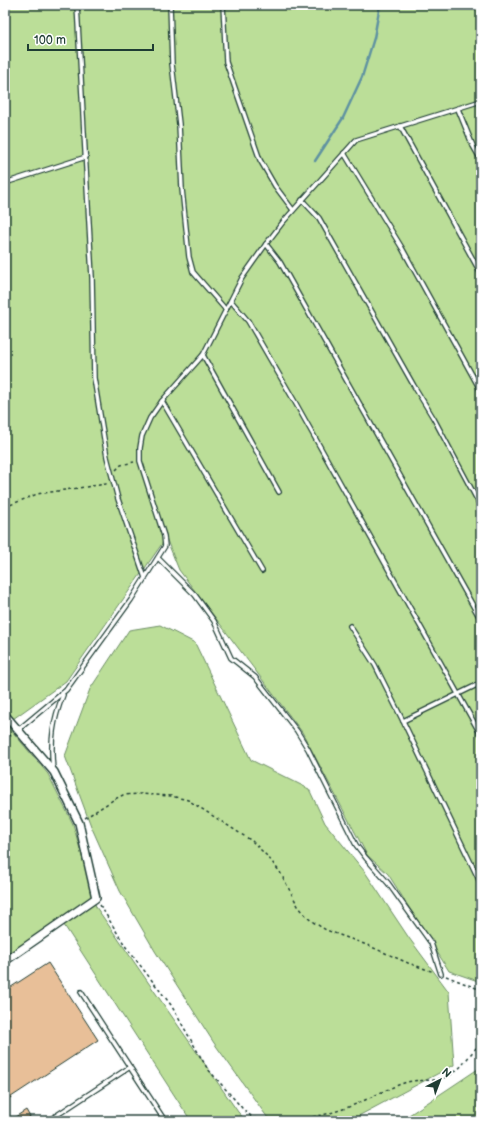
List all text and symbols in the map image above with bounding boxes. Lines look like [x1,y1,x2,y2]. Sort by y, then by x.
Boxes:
scale bar [28,26,153,52]
text: 100 m [34,33,66,48]
north arrow [420,1060,460,1100]
text: N [439,1065,454,1081]

